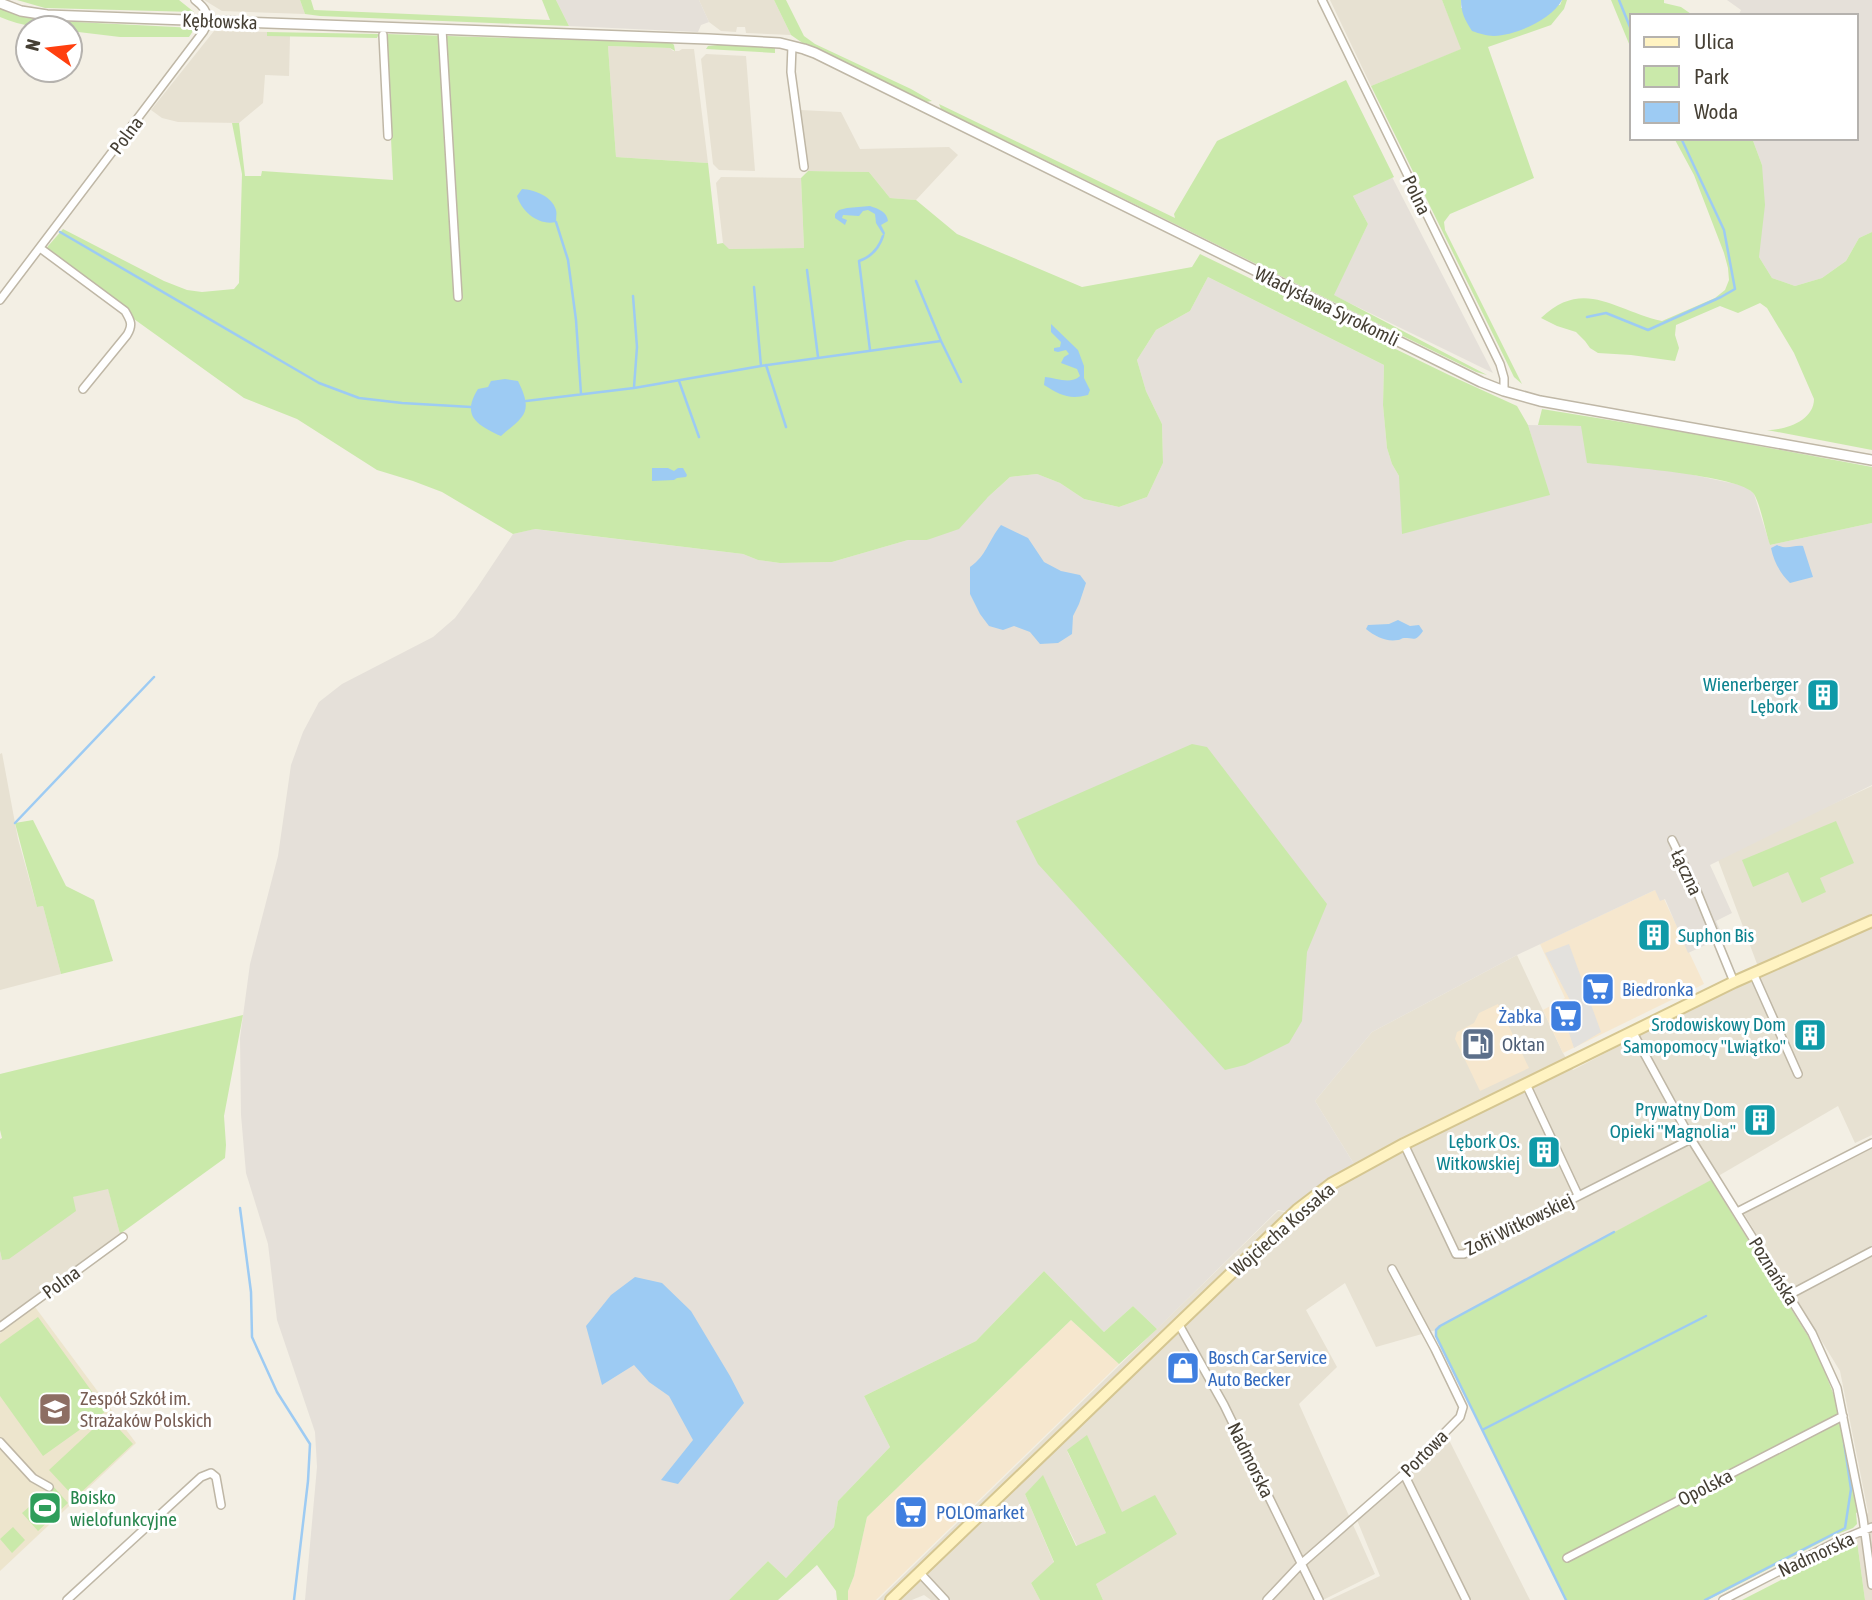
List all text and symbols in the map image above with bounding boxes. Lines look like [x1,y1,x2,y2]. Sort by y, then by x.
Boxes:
street label: Kębłowska [182,9,258,33]
north arrow [14,14,84,84]
legend [1630,14,1858,140]
text: Ulica [1694,29,1734,53]
text: N [20,37,45,53]
text: Park [1694,64,1729,88]
text: Woda [1694,99,1738,123]
street label: Polna [105,112,147,158]
street label: Polna [1398,172,1436,218]
street label: Władysława Syrokomli [1251,262,1403,350]
place label: Wienerberger Lębork [1703,673,1799,717]
building icon: Wienerberger Lębork [1804,676,1842,714]
street label: Łączna [1667,846,1707,898]
building icon: Suphon Bis [1635,916,1673,954]
place label: Suphon Bis [1678,924,1755,946]
supermarket icon: Biedronka [1579,970,1617,1008]
place label: Biedronka [1622,978,1694,1000]
supermarket icon: Żabka [1547,997,1585,1035]
place label: Żabka [1498,1005,1542,1027]
place label: Srodowiskowy Dom Samopomocy "Lwiątko" [1623,1013,1786,1057]
building icon: Srodowiskowy Dom Samopomocy "Lwiątko" [1791,1016,1829,1054]
fuel station icon: Oktan [1459,1025,1497,1063]
place label: Oktan [1502,1033,1545,1055]
place label: Prywatny Dom Opieki "Magnolia" [1610,1098,1736,1142]
building icon: Prywatny Dom Opieki "Magnolia" [1741,1101,1779,1139]
place label: Lębork Os. Witkowskiej [1436,1130,1520,1174]
building icon: Lębork Os. Witkowskiej [1525,1133,1563,1171]
street label: Wojciecha Kossaka [1225,1178,1339,1280]
street label: Zofii Witkowskiej [1461,1188,1577,1260]
street label: Poznańska [1745,1233,1803,1309]
street label: Polna [38,1261,84,1303]
place label: Bosch Car Service Auto Becker [1208,1346,1327,1390]
shop icon: Bosch Car Service Auto Becker [1164,1349,1202,1387]
place label: Zespół Szkół im. Strażaków Polskich [80,1387,212,1431]
school or university icon: Zespół Szkół im. Strażaków Polskich [36,1390,74,1428]
street label: Nadmorska [1223,1419,1279,1501]
street label: Portowa [1396,1425,1452,1481]
street label: Opolska [1674,1464,1736,1510]
place label: Boisko wielofunkcyjne [70,1486,177,1530]
sports icon: Boisko wielofunkcyjne [26,1489,64,1527]
supermarket icon: POLOmarket [892,1493,930,1531]
place label: POLOmarket [936,1501,1025,1523]
street label: Nadmorska [1775,1527,1857,1581]

